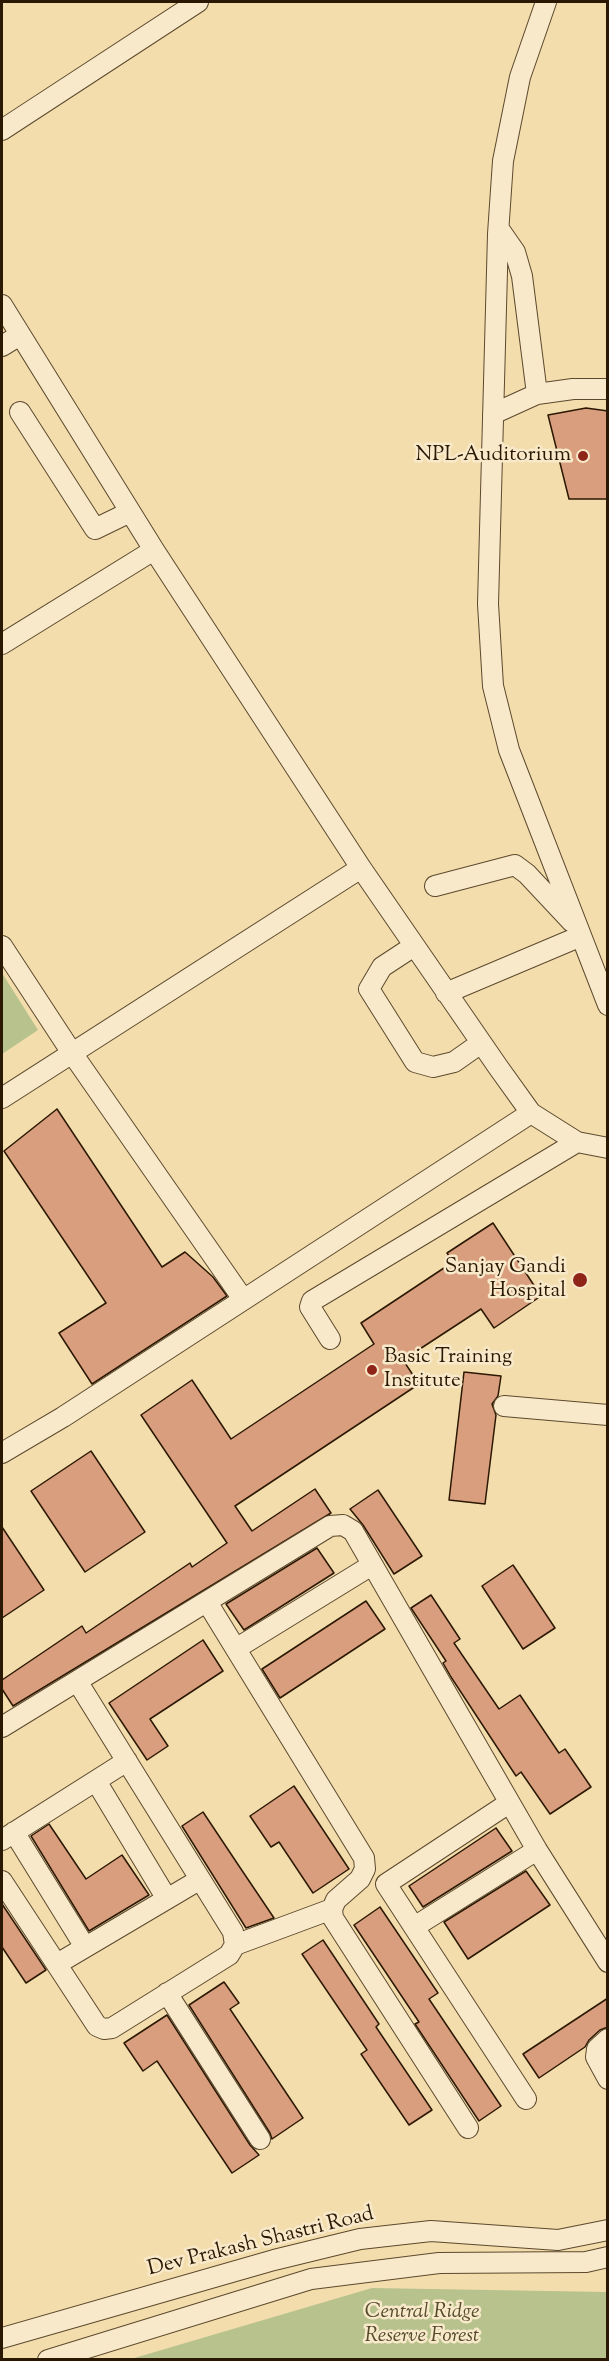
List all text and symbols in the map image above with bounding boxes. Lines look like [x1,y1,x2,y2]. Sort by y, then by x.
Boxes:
place label: NPL-Auditorium [416,443,571,469]
marker: NPL-Auditorium [576,449,590,463]
place label: Sanjay Gandi Hospital [445,1255,566,1305]
marker: Sanjay Gandi Hospital [571,1271,589,1289]
place label: Basic Training Institute [384,1345,512,1395]
marker: Basic Training Institute [365,1363,379,1377]
street label: Dev Prakash Shastri Road [145,2203,377,2283]
park label: Central Ridge Reserve Forest [365,2300,479,2350]

